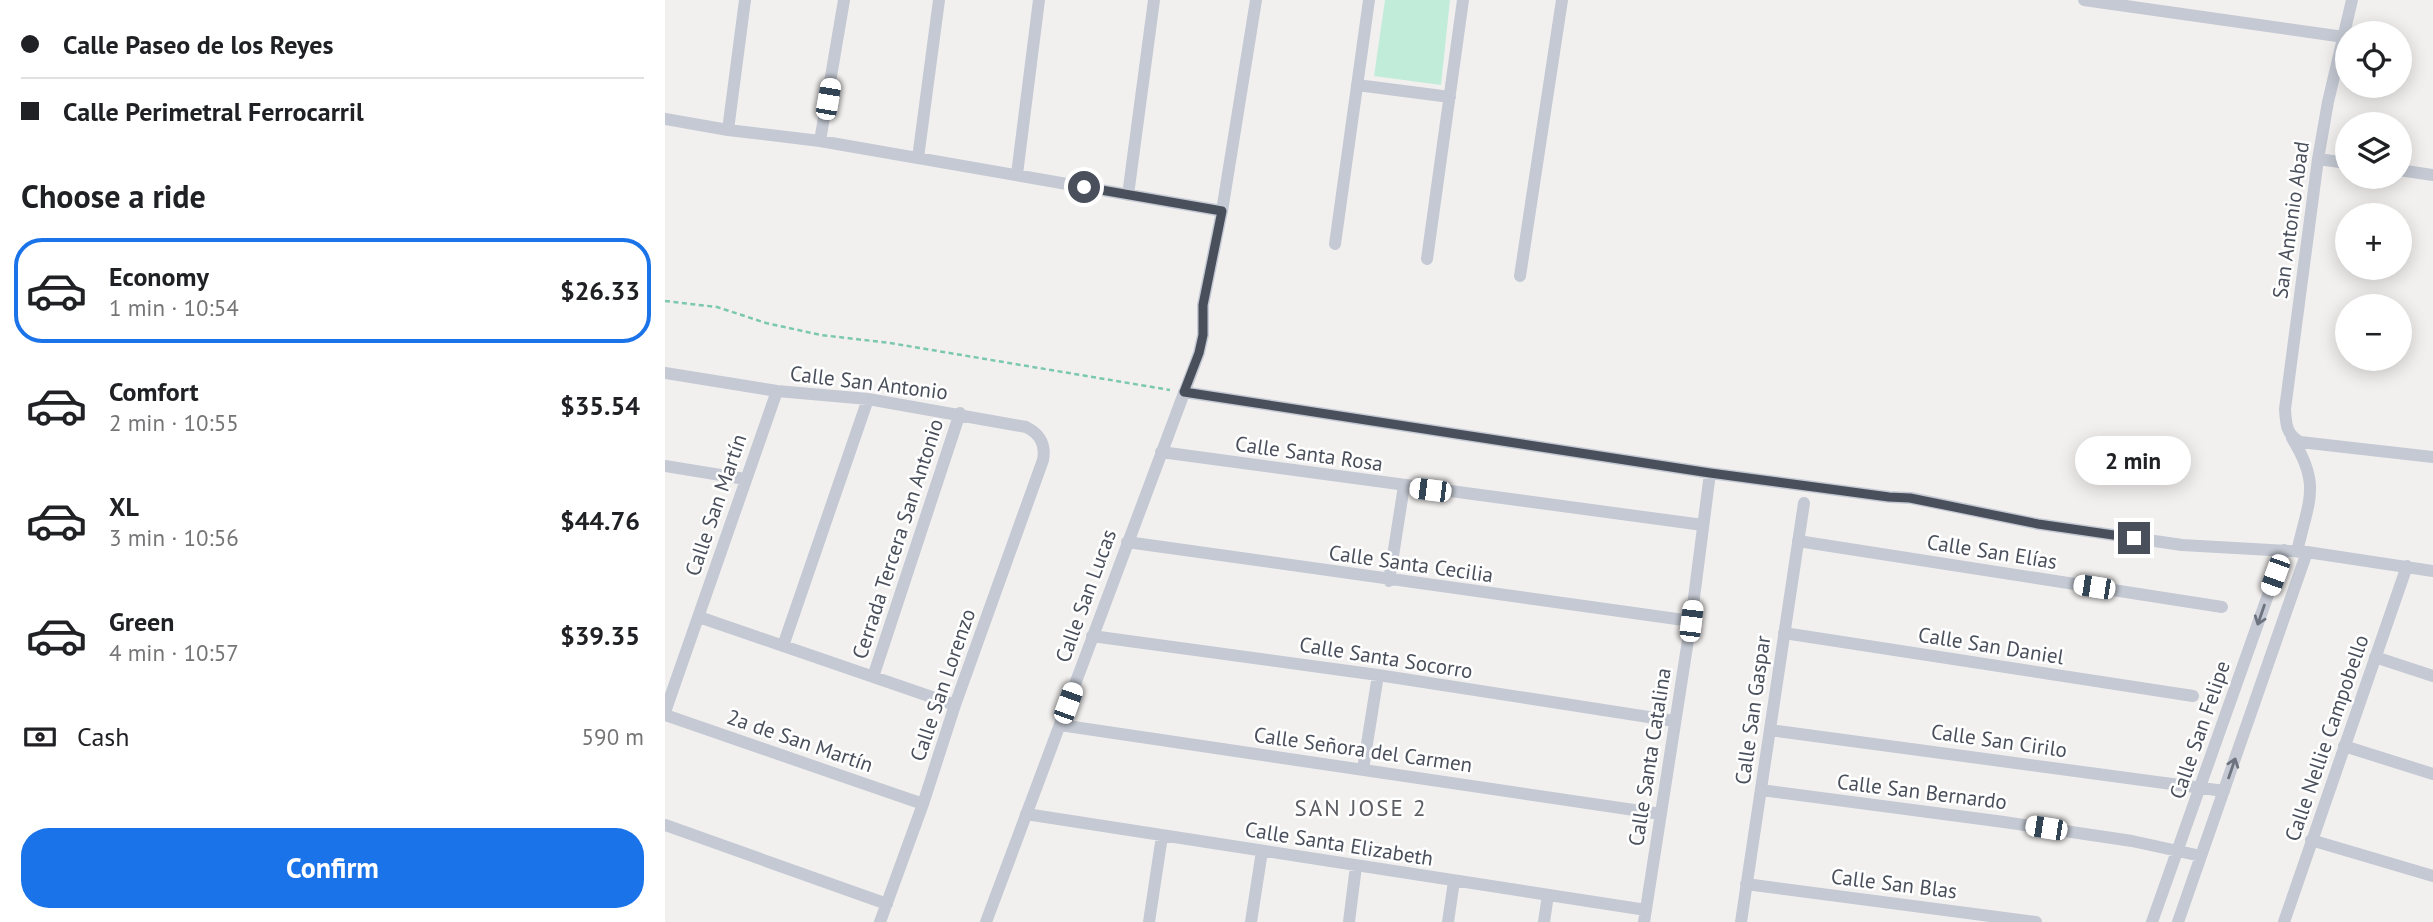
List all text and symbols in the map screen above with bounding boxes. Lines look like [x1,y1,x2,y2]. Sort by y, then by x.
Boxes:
map controls [2335,21,2412,371]
button: locate [2335,21,2412,98]
text: Calle Paseo de los Reyes [63,28,333,61]
car [815,76,842,122]
text: Calle Perimetral Ferrocarril [63,95,364,128]
button: layers [2335,112,2412,189]
street label: San Antonio Abad [2266,140,2315,300]
route start [1068,171,1100,203]
text: Choose a ride [21,175,206,217]
button: + [2335,203,2412,280]
icon: car [25,259,88,322]
text: Economy [109,260,209,293]
text: $26.33 [560,274,640,307]
text: 1 min · 10:54 [109,293,239,322]
button: − [2335,294,2412,371]
street label: Calle San Antonio [789,359,950,406]
icon: car [25,374,88,437]
text: Comfort [109,375,199,408]
text: $35.54 [560,389,640,422]
text: 2 min · 10:55 [109,408,239,437]
street label: Cerrada Tercera San Antonio [846,415,949,662]
street label: Calle San Martín [679,430,752,579]
street label: Calle Santa Rosa [1234,430,1385,477]
callout: 2 min [2076,436,2192,486]
text: 2 min [2105,446,2161,475]
car [1408,477,1453,503]
icon: car [25,489,88,552]
text: XL [109,490,139,523]
text: $44.76 [560,504,640,537]
route end [2118,522,2150,554]
text: 3 min · 10:56 [109,523,239,552]
street label: Calle San Lucas [1049,526,1122,666]
street label: Calle San Elías [1925,528,2059,575]
street label: Calle Santa Cecilia [1327,539,1495,588]
car [2258,552,2293,598]
car [2072,573,2117,601]
car [1679,599,1704,643]
one-way arrow [2254,603,2266,625]
icon: car [25,604,88,667]
text: Green [109,605,174,638]
street label: Calle San Lorenzo [904,605,981,765]
text: $39.35 [560,619,640,652]
street label: Calle San Daniel [1916,621,2066,670]
street label: Calle Santa Socorro [1298,630,1475,685]
street label: Calle Nellie Campobello [2278,631,2375,845]
street label: Calle San Gaspar [1729,634,1776,786]
text: 4 min · 10:57 [109,638,239,667]
street label: Calle San Felipe [2163,657,2236,803]
street label: Calle Santa Catalina [1622,666,1677,848]
car [1051,680,1086,726]
street label: 2a de San Martín [724,703,877,778]
icon: cash [21,718,59,756]
street label: Calle San Cirilo [1929,718,2069,763]
text: Cash [77,720,129,753]
street label: Calle Señora del Carmen [1252,721,1474,778]
text: 590 m [582,722,644,751]
one-way arrow [2227,758,2239,780]
street label: Calle San Bernardo [1836,768,2009,815]
district label: SAN JOSE 2 [1295,793,1427,822]
car [2024,814,2069,842]
street label: Calle Santa Elizabeth [1243,815,1435,872]
button: Confirm [21,828,644,908]
street label: Calle San Blas [1829,862,1959,905]

